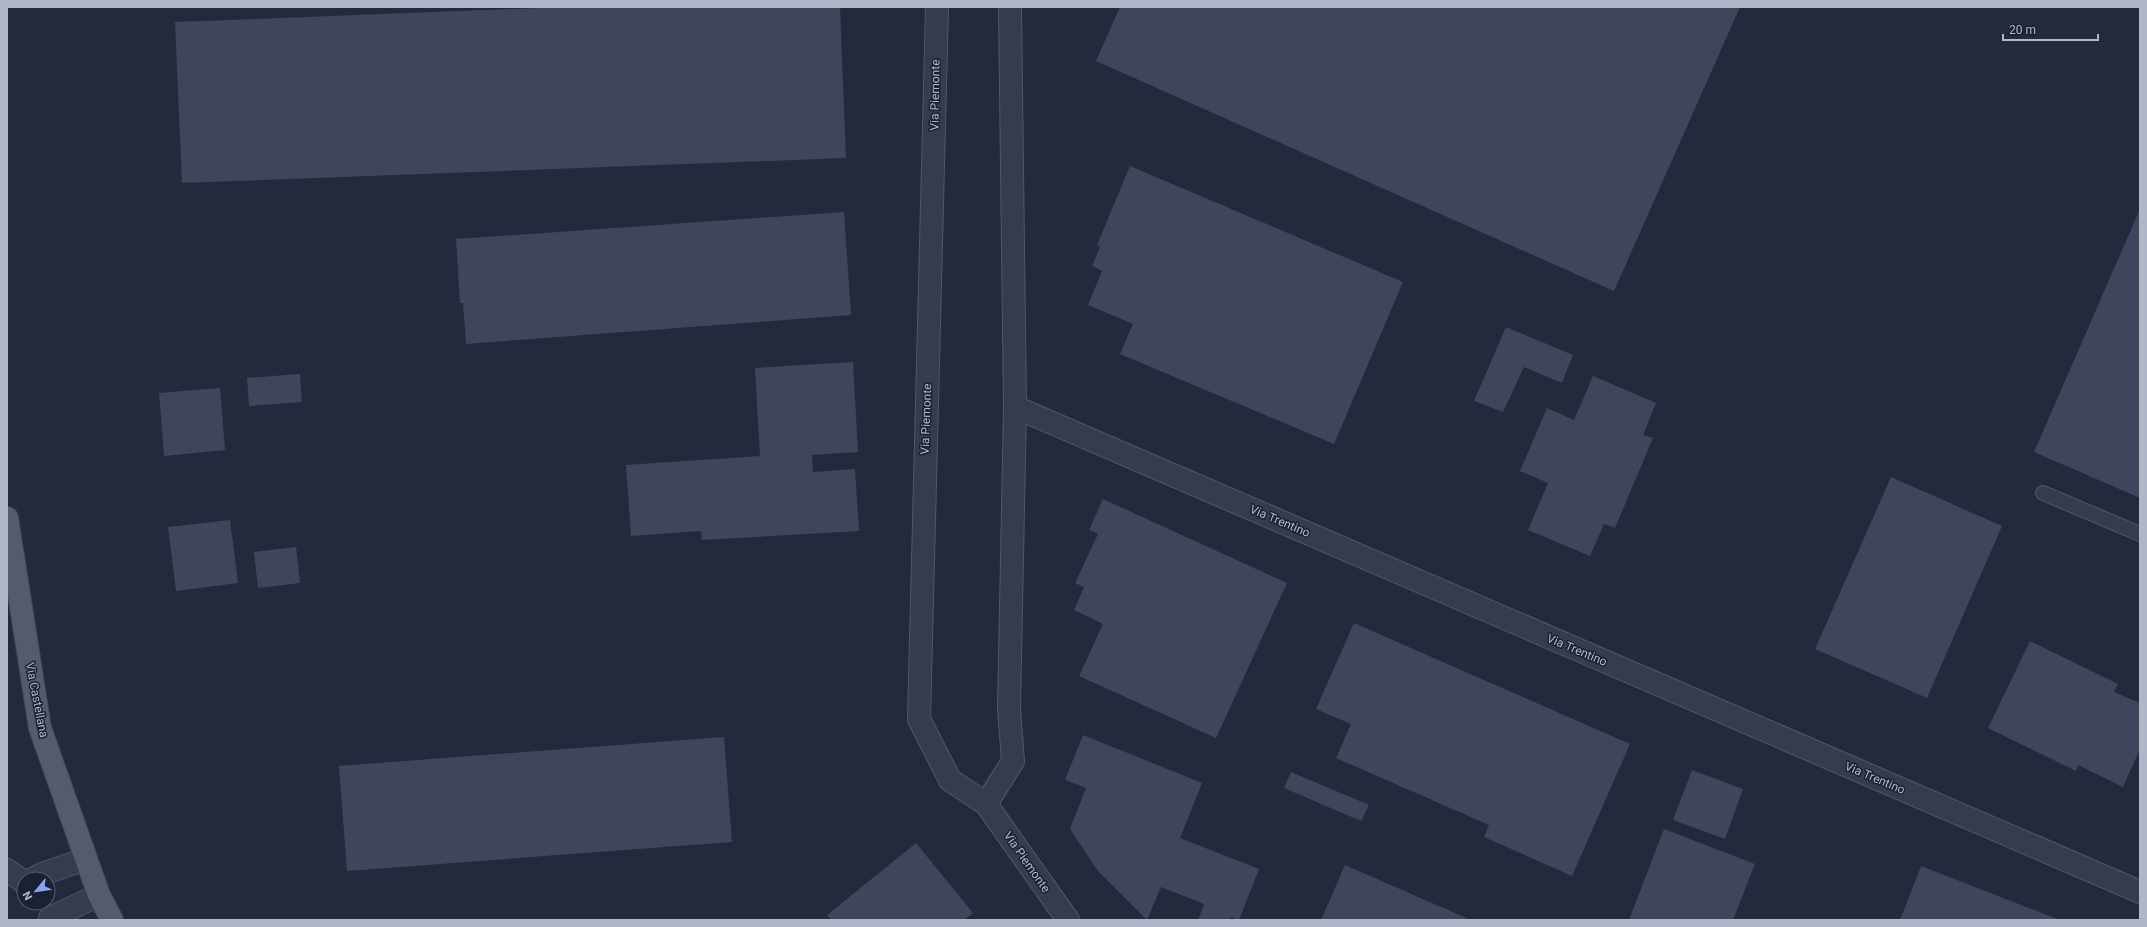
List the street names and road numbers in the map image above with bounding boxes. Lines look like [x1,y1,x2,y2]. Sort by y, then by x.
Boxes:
street label: Via Piemonte [927,59,943,131]
street label: Via Piemonte [918,383,934,455]
street label: Via Trentino [1248,502,1312,540]
street label: Via Trentino [1545,631,1609,669]
street label: Via Castellana [23,661,51,739]
street label: Via Trentino [1843,759,1907,797]
street label: Via Piemonte [1001,829,1053,895]

